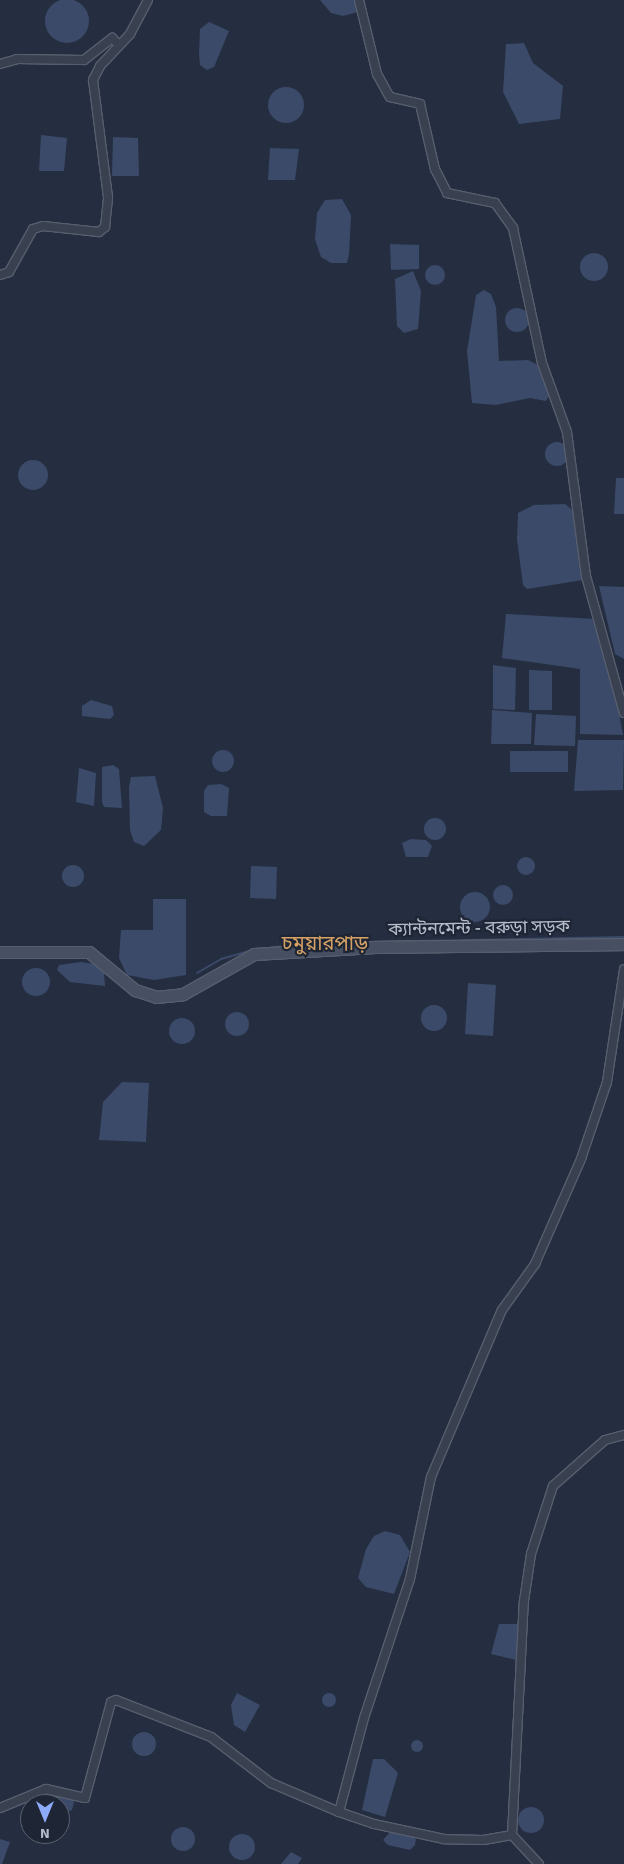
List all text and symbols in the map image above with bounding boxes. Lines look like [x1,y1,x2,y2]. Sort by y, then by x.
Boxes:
street label: ক্যান্টনমেন্ট - বরুড়া সড়ক [388,916,570,940]
district label: চমুয়ারপাড় [282,931,368,955]
north arrow [20,1794,70,1844]
text: N [40,1825,50,1842]

